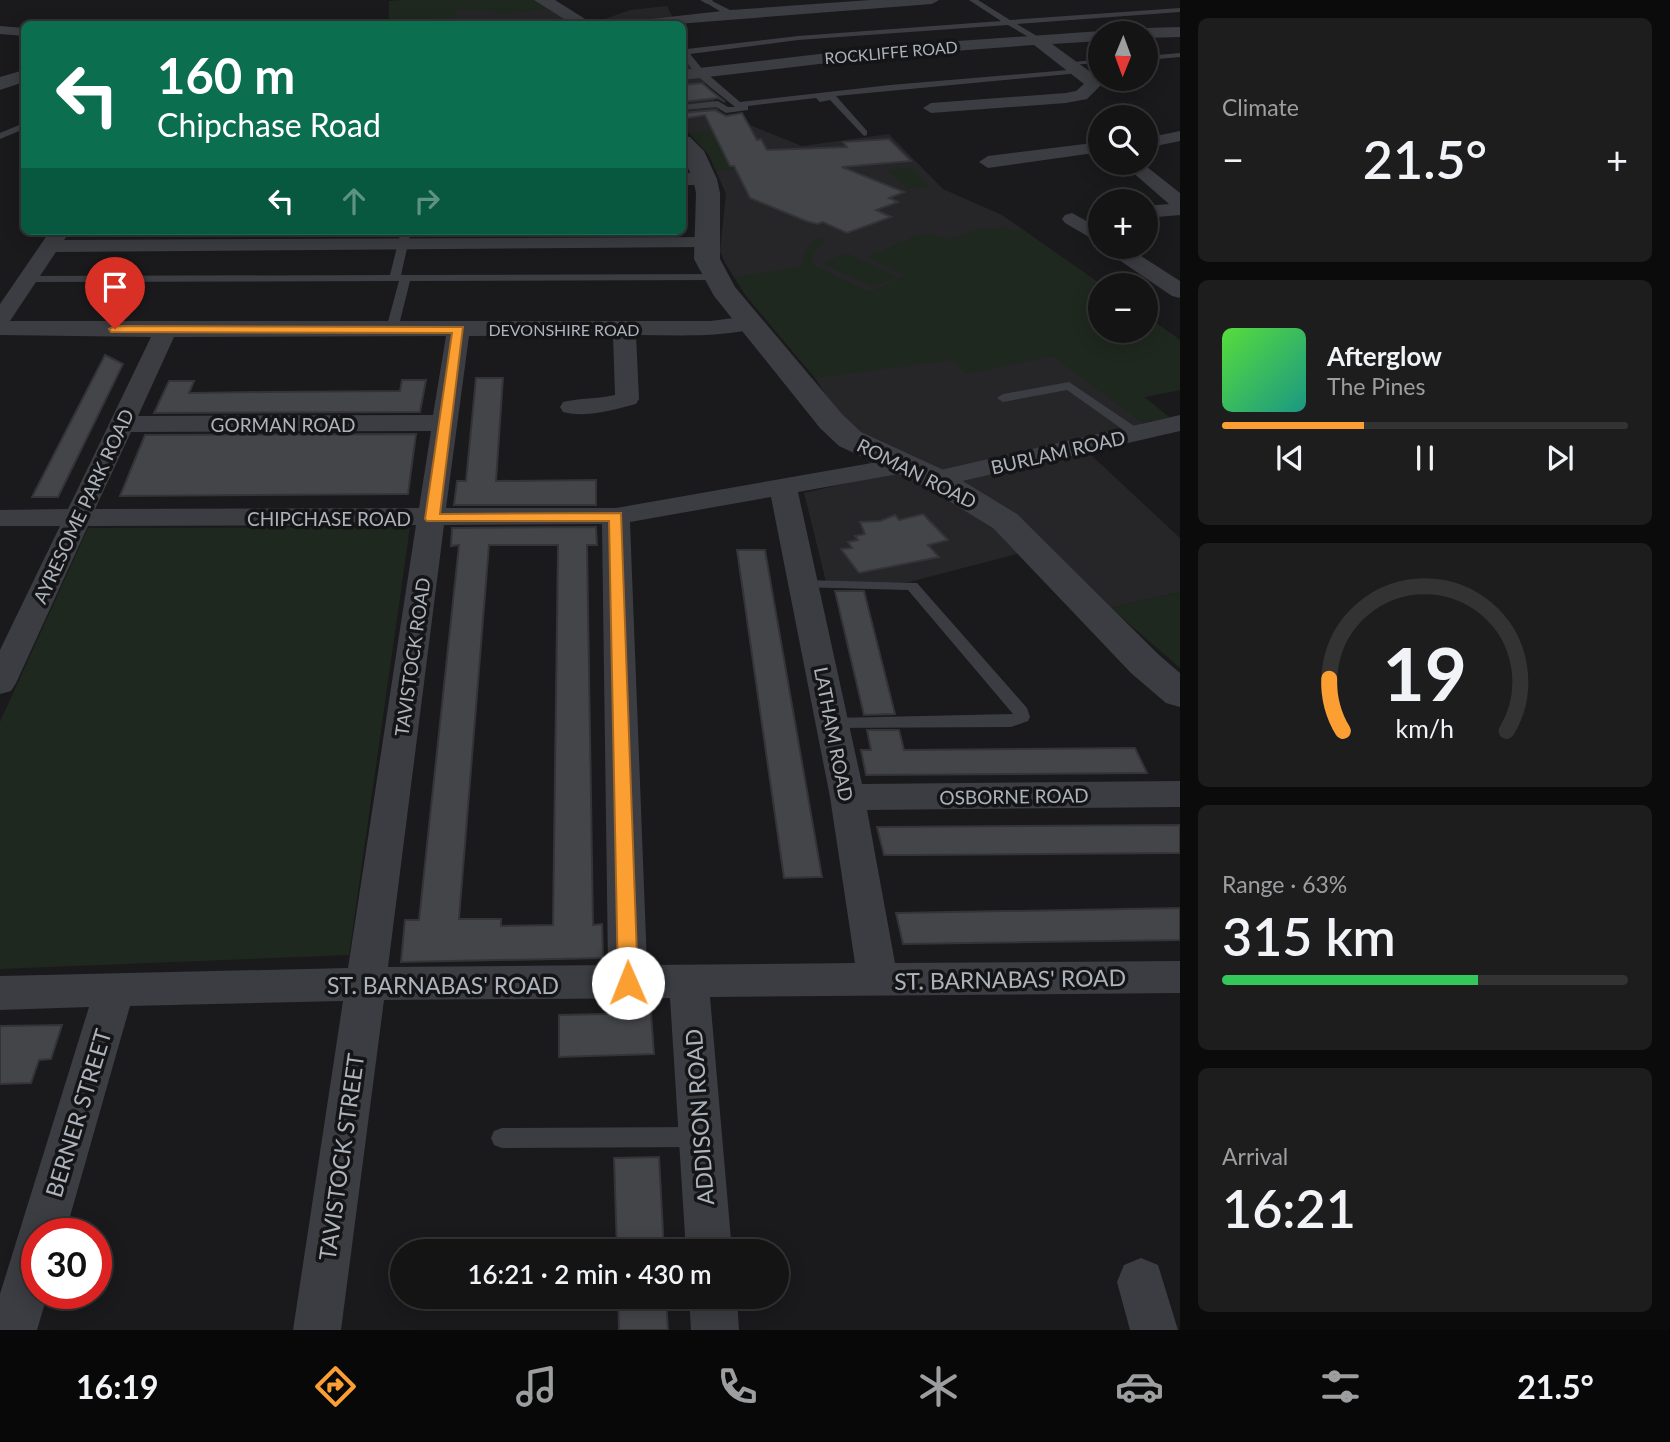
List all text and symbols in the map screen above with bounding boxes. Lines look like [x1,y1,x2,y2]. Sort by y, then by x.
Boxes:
north arrow [1088,21,1158,91]
map controls [1088,21,1158,343]
street label: ROCKLIFFE ROAD [824,37,958,67]
text: 160 m [157,46,295,104]
icon: left [42,49,133,140]
text: Climate [1222,93,1299,121]
text: Chipchase Road [157,105,381,144]
button: search [1088,105,1158,175]
text: 21.5° [1363,128,1487,190]
text: − [1222,136,1244,182]
text: + [1606,136,1628,182]
icon: left [262,182,300,220]
icon: ahead [335,182,373,220]
icon: right [408,182,446,220]
button: + [1088,189,1158,259]
pin [85,257,145,329]
icon: arrive [96,268,134,306]
button: − [1088,273,1158,343]
street label: DEVONSHIRE ROAD [488,320,640,339]
text: Afterglow [1327,340,1442,372]
text: The Pines [1327,372,1425,400]
street label: AYRESOME PARK ROAD [28,405,138,607]
street label: GORMAN ROAD [211,413,355,436]
street label: BURLAM ROAD [989,425,1127,479]
street label: ROMAN ROAD [854,433,980,513]
icon: previous [1271,439,1309,477]
icon: pause [1406,439,1444,477]
icon: next [1541,439,1579,477]
street label: CHIPCHASE ROAD [247,507,411,530]
street label: TAVISTOCK ROAD [389,576,435,738]
text: 19 [1383,629,1467,717]
street label: LATHAM ROAD [810,665,858,803]
text: km/h [1396,713,1454,743]
street label: OSBORNE ROAD [939,783,1089,809]
text: Range · 63% [1222,870,1347,898]
text: 315 km [1222,905,1396,967]
position arrow [591,946,665,1020]
street label: ST. BARNABAS' ROAD [894,963,1126,995]
street label: ST. BARNABAS' ROAD [327,971,559,999]
street label: BERNER STREET [39,1025,117,1200]
street label: ADDISON ROAD [679,1028,719,1206]
street label: TAVISTOCK STREET [313,1051,369,1263]
text: Arrival [1222,1142,1288,1170]
text: 16:21 [1222,1177,1356,1239]
speed limit sign: 30 [21,1218,112,1309]
text: 16:21 · 2 min · 430 m [467,1258,712,1290]
icon: directions [311,1362,360,1411]
icon: music [512,1362,561,1411]
icon: phone [713,1362,762,1411]
icon: climate [914,1362,963,1411]
icon: car [1115,1362,1164,1411]
icon: filters [1316,1362,1365,1411]
text: 16:19 [76,1367,159,1406]
text: 21.5° [1517,1367,1594,1406]

